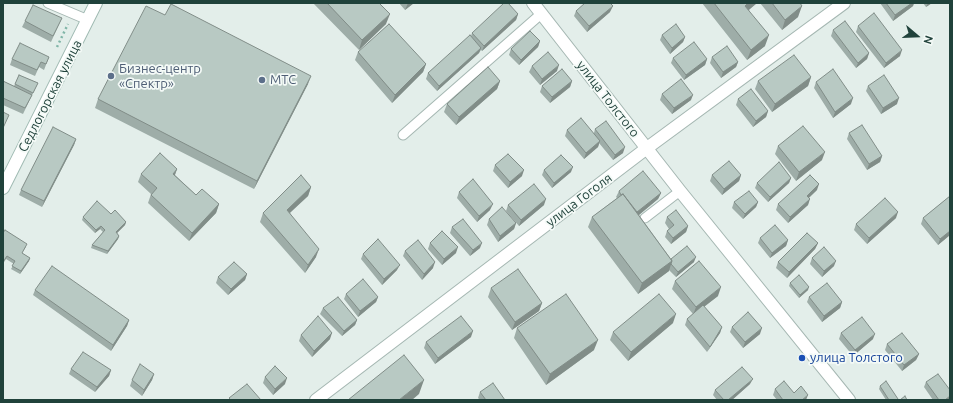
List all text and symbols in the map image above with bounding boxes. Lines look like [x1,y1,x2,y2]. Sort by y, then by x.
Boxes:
north arrow [897,16,937,56]
text: N [921,34,935,46]
street label: Седлогорская улица [15,37,85,155]
street label: улица Толстого [573,58,643,140]
place label: Бизнес-центр «Спектр» [119,61,201,92]
marker: Бизнес-центр «Спектр» [106,71,116,81]
place label: МТС [270,72,296,88]
marker: МТС [257,75,267,85]
street label: улица Гоголя [543,170,615,230]
place label: улица Толстого [810,350,903,366]
marker: улица Толстого [797,353,807,363]

